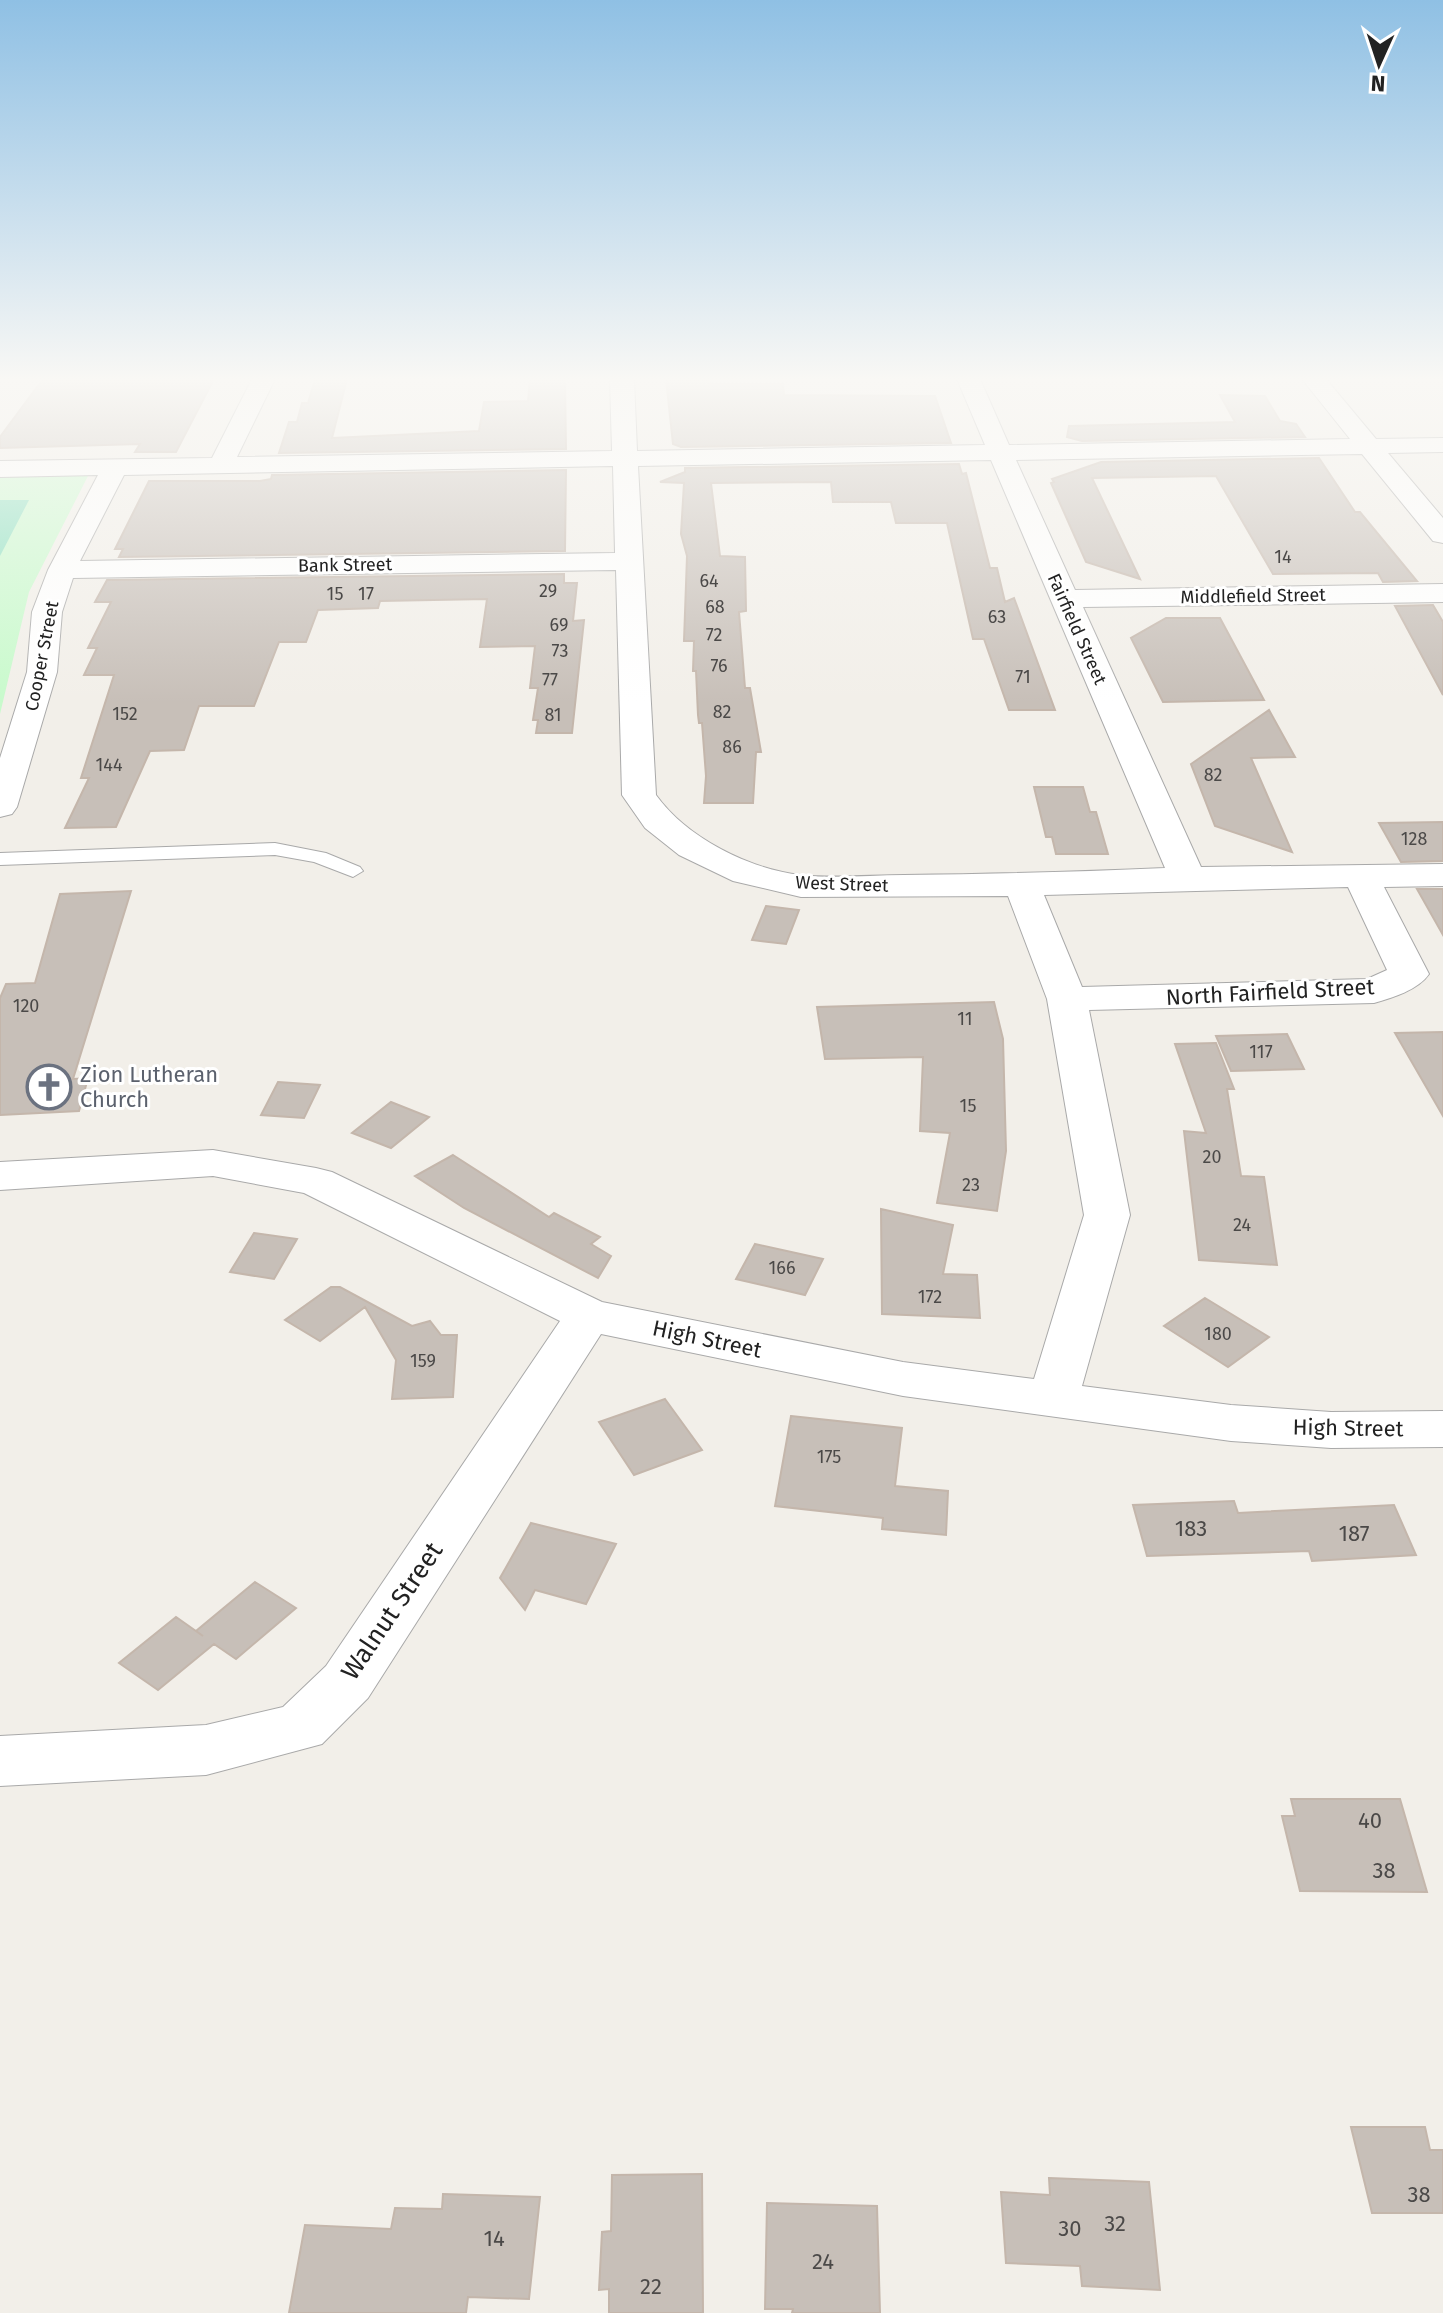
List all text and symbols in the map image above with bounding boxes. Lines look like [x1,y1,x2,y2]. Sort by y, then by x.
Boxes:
north arrow [1339,24,1419,104]
text: N [1370,70,1386,97]
house number: 14 [1274,546,1292,568]
street label: Bank Street [298,553,393,577]
house number: 64 [699,570,719,592]
street label: Fairfield Street [1043,570,1112,688]
house number: 29 [539,580,557,602]
house number: 15 [327,583,343,605]
house number: 17 [358,583,374,605]
street label: Middlefield Street [1180,584,1326,608]
house number: 68 [705,596,725,618]
street label: Cooper Street [21,599,64,713]
house number: 63 [988,606,1006,628]
house number: 69 [550,614,568,636]
house number: 72 [706,624,722,646]
house number: 73 [552,640,568,662]
house number: 76 [710,655,728,677]
house number: 71 [1015,666,1031,688]
house number: 77 [542,669,558,691]
house number: 82 [713,701,731,723]
house number: 152 [112,703,138,725]
house number: 81 [544,704,562,726]
house number: 86 [722,736,742,758]
house number: 144 [96,754,123,776]
house number: 82 [1204,764,1222,786]
house number: 128 [1401,828,1427,850]
street label: West Street [795,871,889,897]
street label: North Fairfield Street [1165,973,1375,1011]
house number: 120 [13,995,39,1017]
house number: 11 [957,1008,973,1030]
house number: 117 [1249,1041,1273,1063]
place label: Zion Lutheran Church [80,1061,218,1113]
church icon: Zion Lutheran Church [25,1063,73,1111]
house number: 15 [960,1095,976,1117]
house number: 20 [1203,1146,1221,1168]
house number: 23 [962,1174,980,1196]
house number: 24 [1233,1214,1251,1236]
house number: 166 [769,1257,795,1279]
house number: 172 [918,1286,942,1308]
street label: High Street [650,1314,764,1364]
house number: 180 [1204,1323,1232,1345]
house number: 159 [410,1350,436,1372]
street label: High Street [1292,1414,1404,1442]
house number: 175 [817,1446,841,1468]
house number: 183 [1175,1515,1207,1542]
house number: 187 [1338,1520,1370,1547]
street label: Walnut Street [335,1536,450,1686]
house number: 40 [1358,1807,1382,1834]
house number: 38 [1372,1857,1396,1884]
house number: 38 [1407,2181,1431,2208]
house number: 32 [1104,2210,1126,2237]
house number: 30 [1058,2215,1082,2242]
house number: 14 [483,2225,505,2252]
house number: 24 [812,2248,834,2275]
house number: 22 [640,2273,662,2300]

